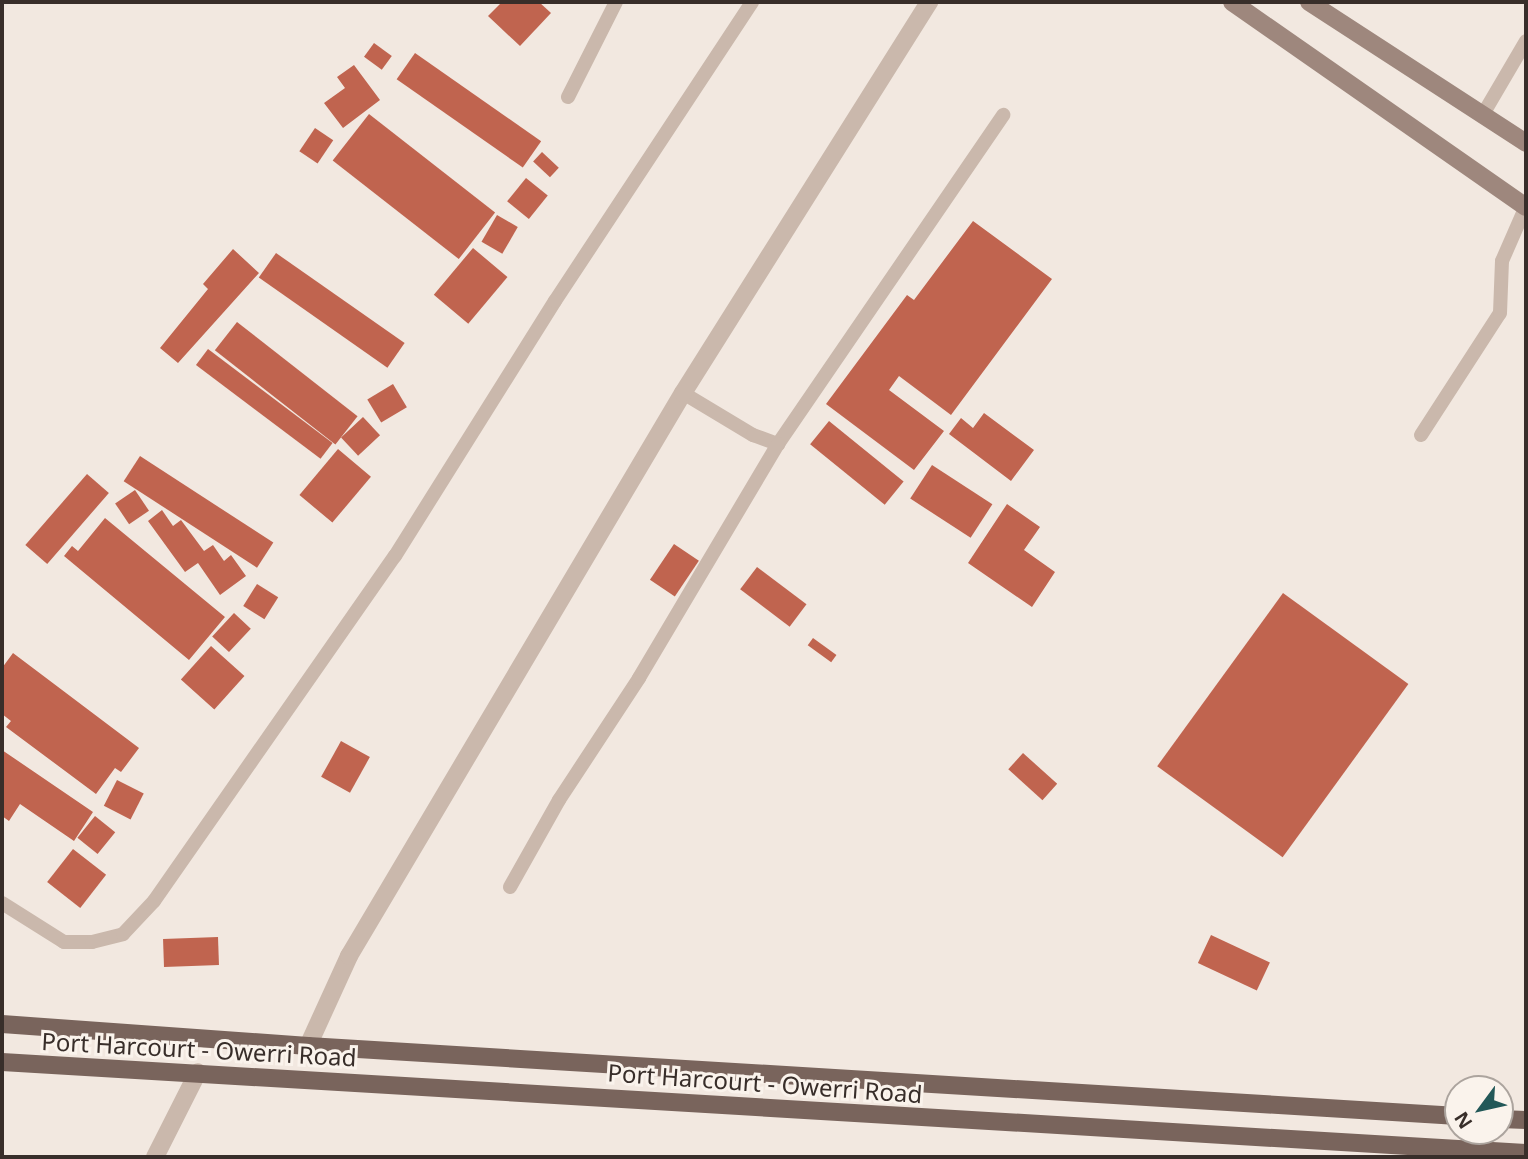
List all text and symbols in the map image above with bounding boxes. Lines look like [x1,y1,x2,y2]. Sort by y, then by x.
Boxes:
street label: Port Harcourt - Owerri Road [41,1026,357,1072]
street label: Port Harcourt - Owerri Road [607,1058,923,1108]
north arrow [1444,1075,1514,1145]
text: N [1448,1107,1478,1134]

